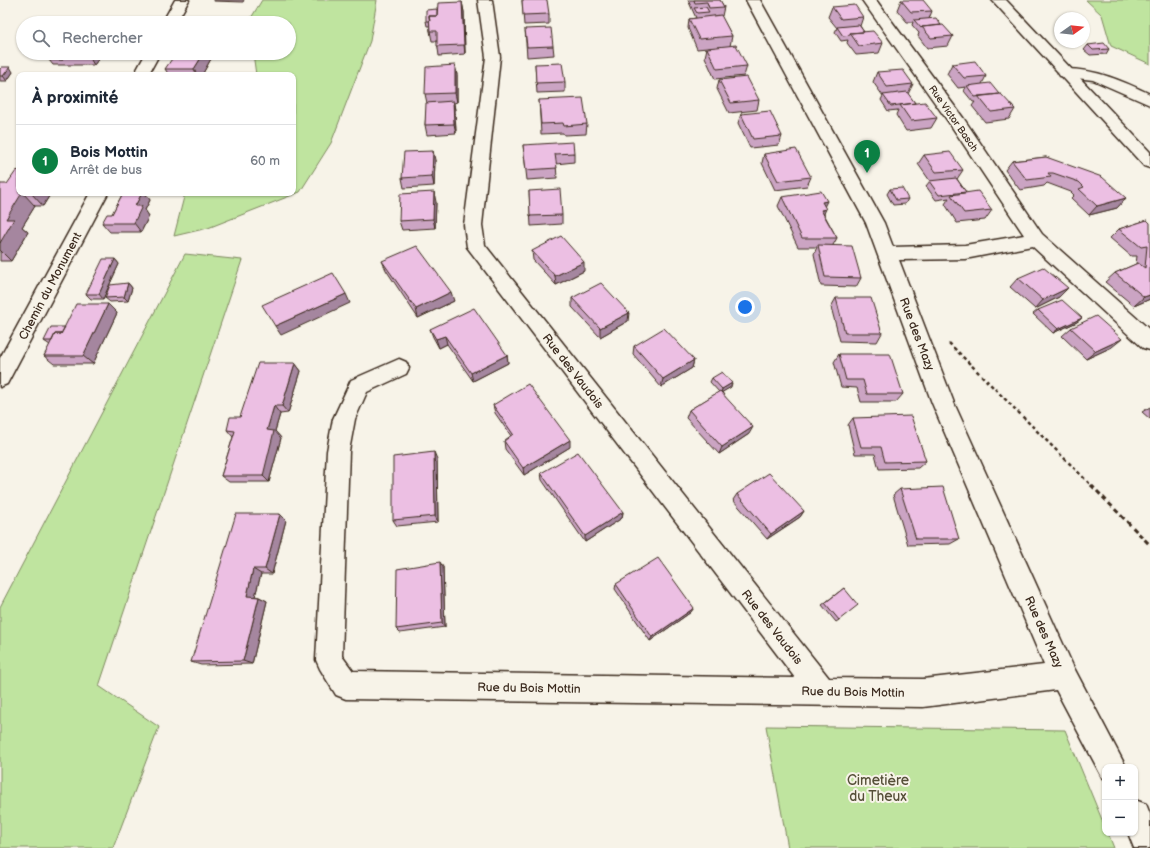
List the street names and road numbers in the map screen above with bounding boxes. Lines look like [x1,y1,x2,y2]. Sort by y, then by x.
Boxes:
street label: Rue Victor Basch [926,83,981,154]
street label: Chemin du Monument [16,230,85,343]
street label: Rue des Mazy [896,296,938,373]
street label: Rue des Vaudois [539,331,606,412]
street label: Rue des Vaudois [738,587,805,668]
street label: Rue des Mazy [1021,594,1066,671]
street label: Rue du Bois Mottin [477,680,581,697]
street label: Rue du Bois Mottin [801,684,905,701]

